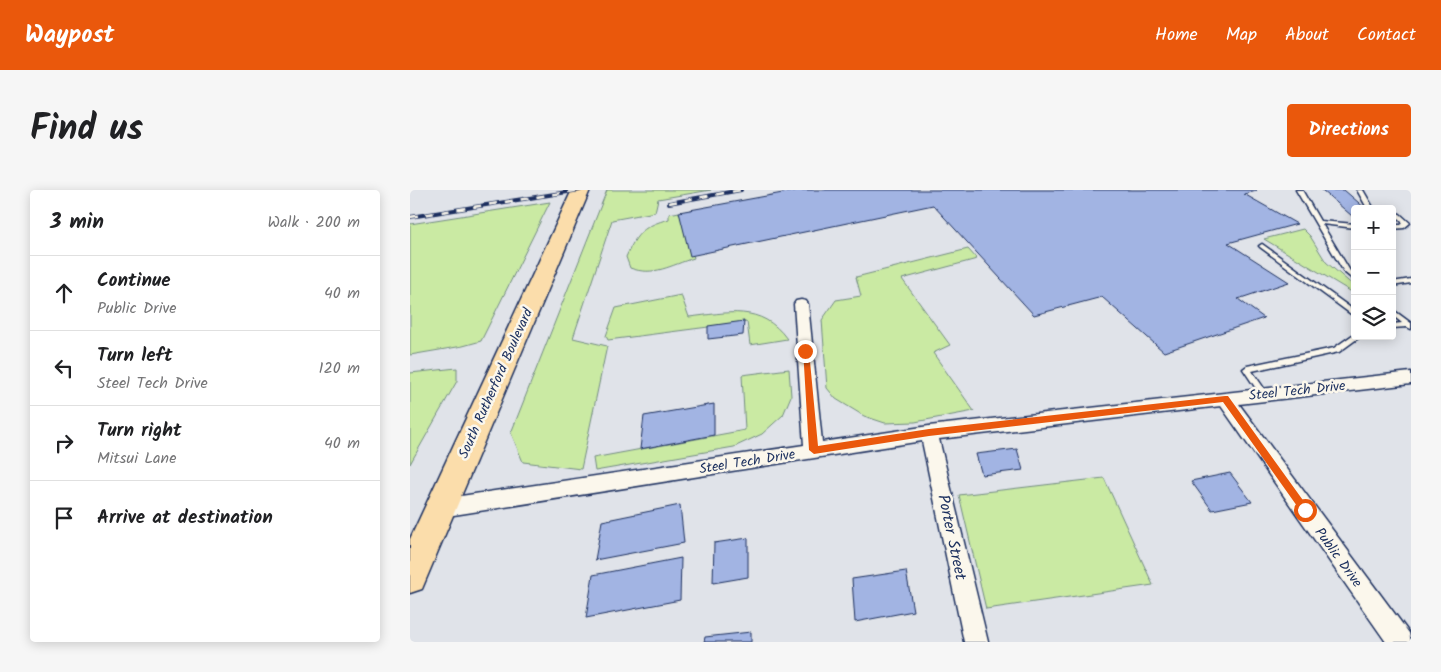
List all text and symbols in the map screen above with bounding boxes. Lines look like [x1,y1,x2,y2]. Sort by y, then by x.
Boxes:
text: Waypost [25,16,114,55]
text: Home [1155,21,1198,50]
text: Map [1226,21,1257,50]
text: About [1285,21,1329,50]
text: Contact [1357,21,1416,50]
text: Find us [30,102,143,158]
button: Directions [1287,104,1411,157]
map controls [1351,205,1396,340]
button: + [1351,205,1396,250]
text: 3 min [50,206,104,239]
text: Walk · 200 m [267,210,360,235]
button: − [1351,250,1396,295]
text: Continue [97,266,170,296]
icon: ahead [50,279,78,307]
text: 40 m [324,281,360,306]
button: layers [1351,295,1396,340]
text: Public Drive [97,296,176,321]
street label: South Rutherford Boulevard [453,304,539,462]
route end [794,340,817,363]
text: Turn left [97,341,172,371]
icon: left [50,354,78,382]
text: 120 m [319,356,360,381]
text: Steel Tech Drive [97,371,208,396]
street label: Steel Tech Drive [1248,375,1347,407]
text: Turn right [97,416,182,446]
icon: right [50,429,78,457]
text: 40 m [324,431,360,456]
street label: Steel Tech Drive [698,443,797,480]
text: Mitsui Lane [97,446,176,471]
street label: Porter Street [930,492,973,583]
route start [1294,499,1317,522]
text: Arrive at destination [97,503,273,533]
icon: arrive [50,504,78,532]
street label: Public Drive [1309,523,1368,593]

